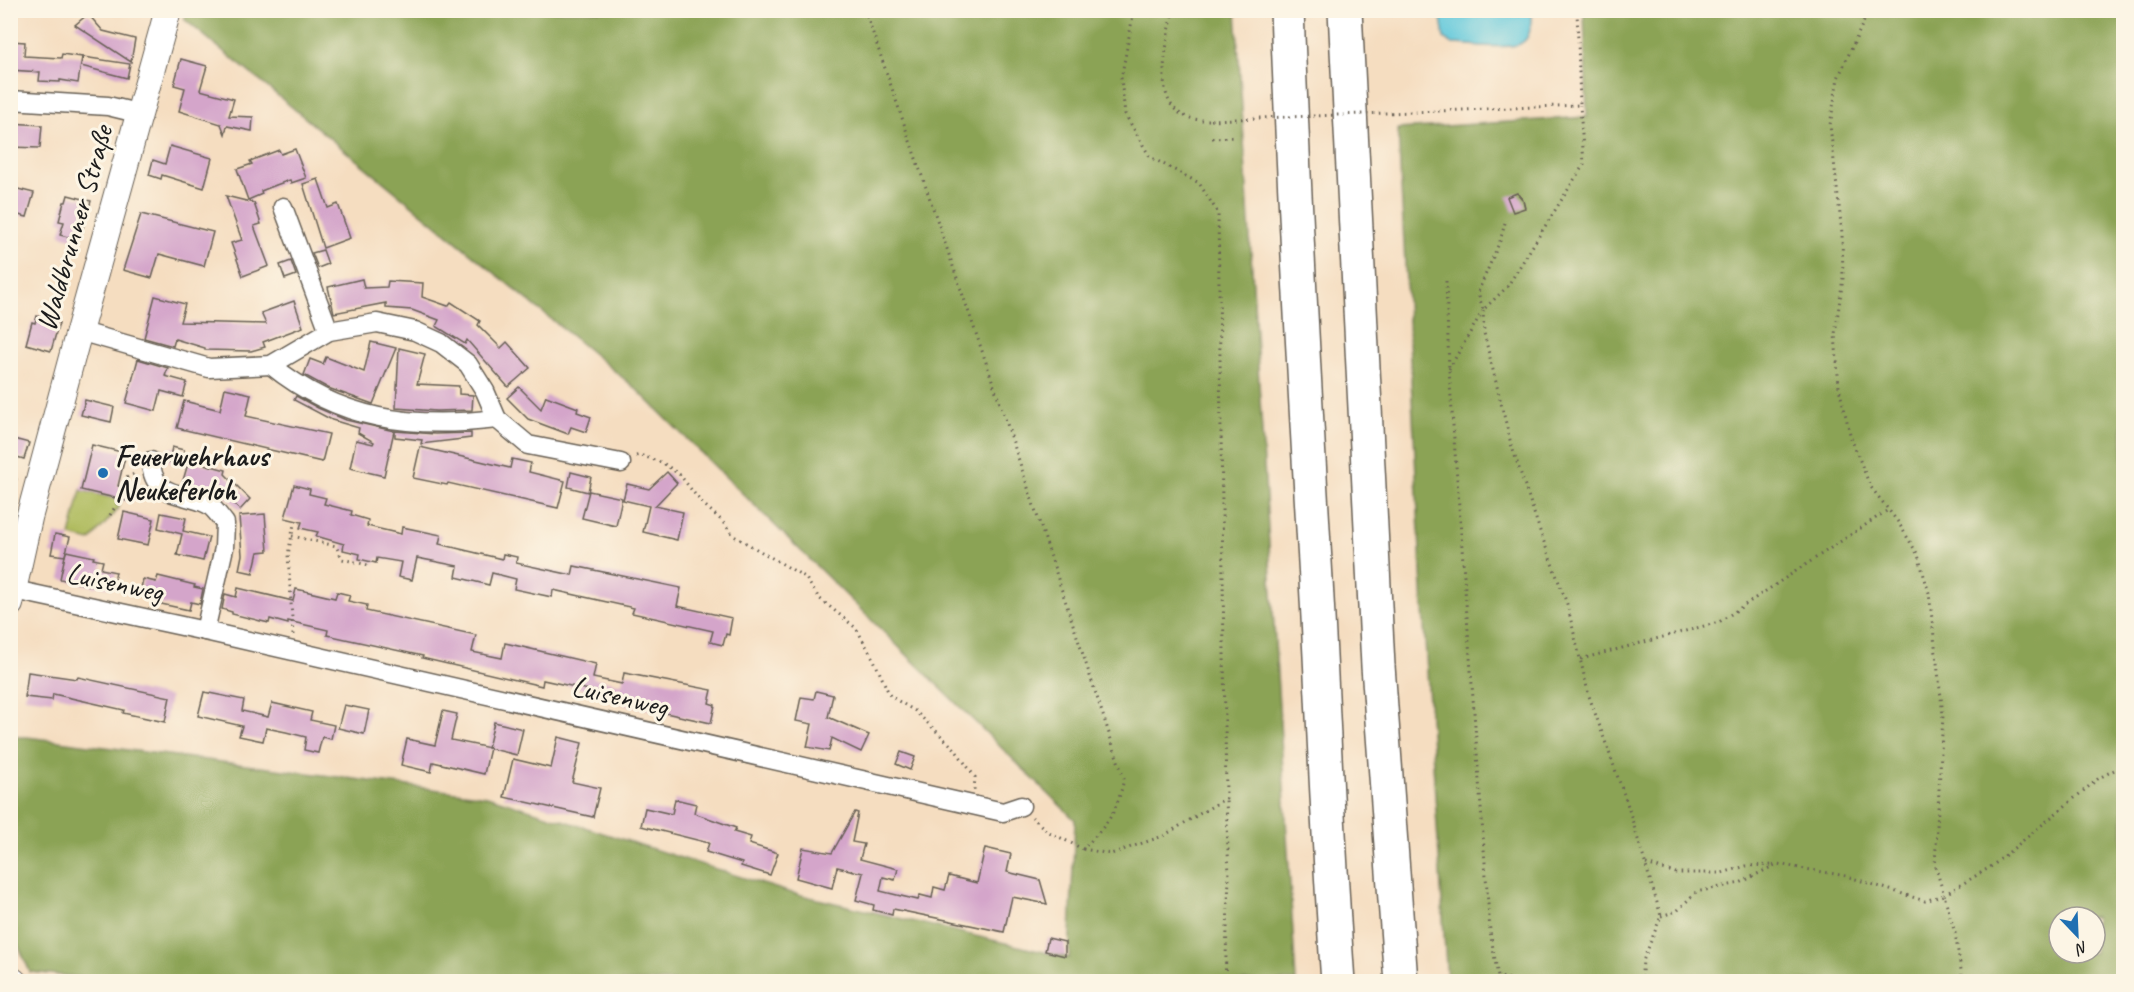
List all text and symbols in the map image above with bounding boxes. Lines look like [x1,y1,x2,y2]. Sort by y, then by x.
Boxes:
street label: Waldbrunner Straße [27,119,122,335]
place label: Feuerwehrhaus Neukeferloh [115,437,272,509]
marker: Feuerwehrhaus Neukeferloh [96,466,110,480]
street label: Luisenweg [63,553,168,611]
street label: Luisenweg [568,666,673,726]
north arrow [2047,905,2107,965]
text: N [2071,937,2091,960]

